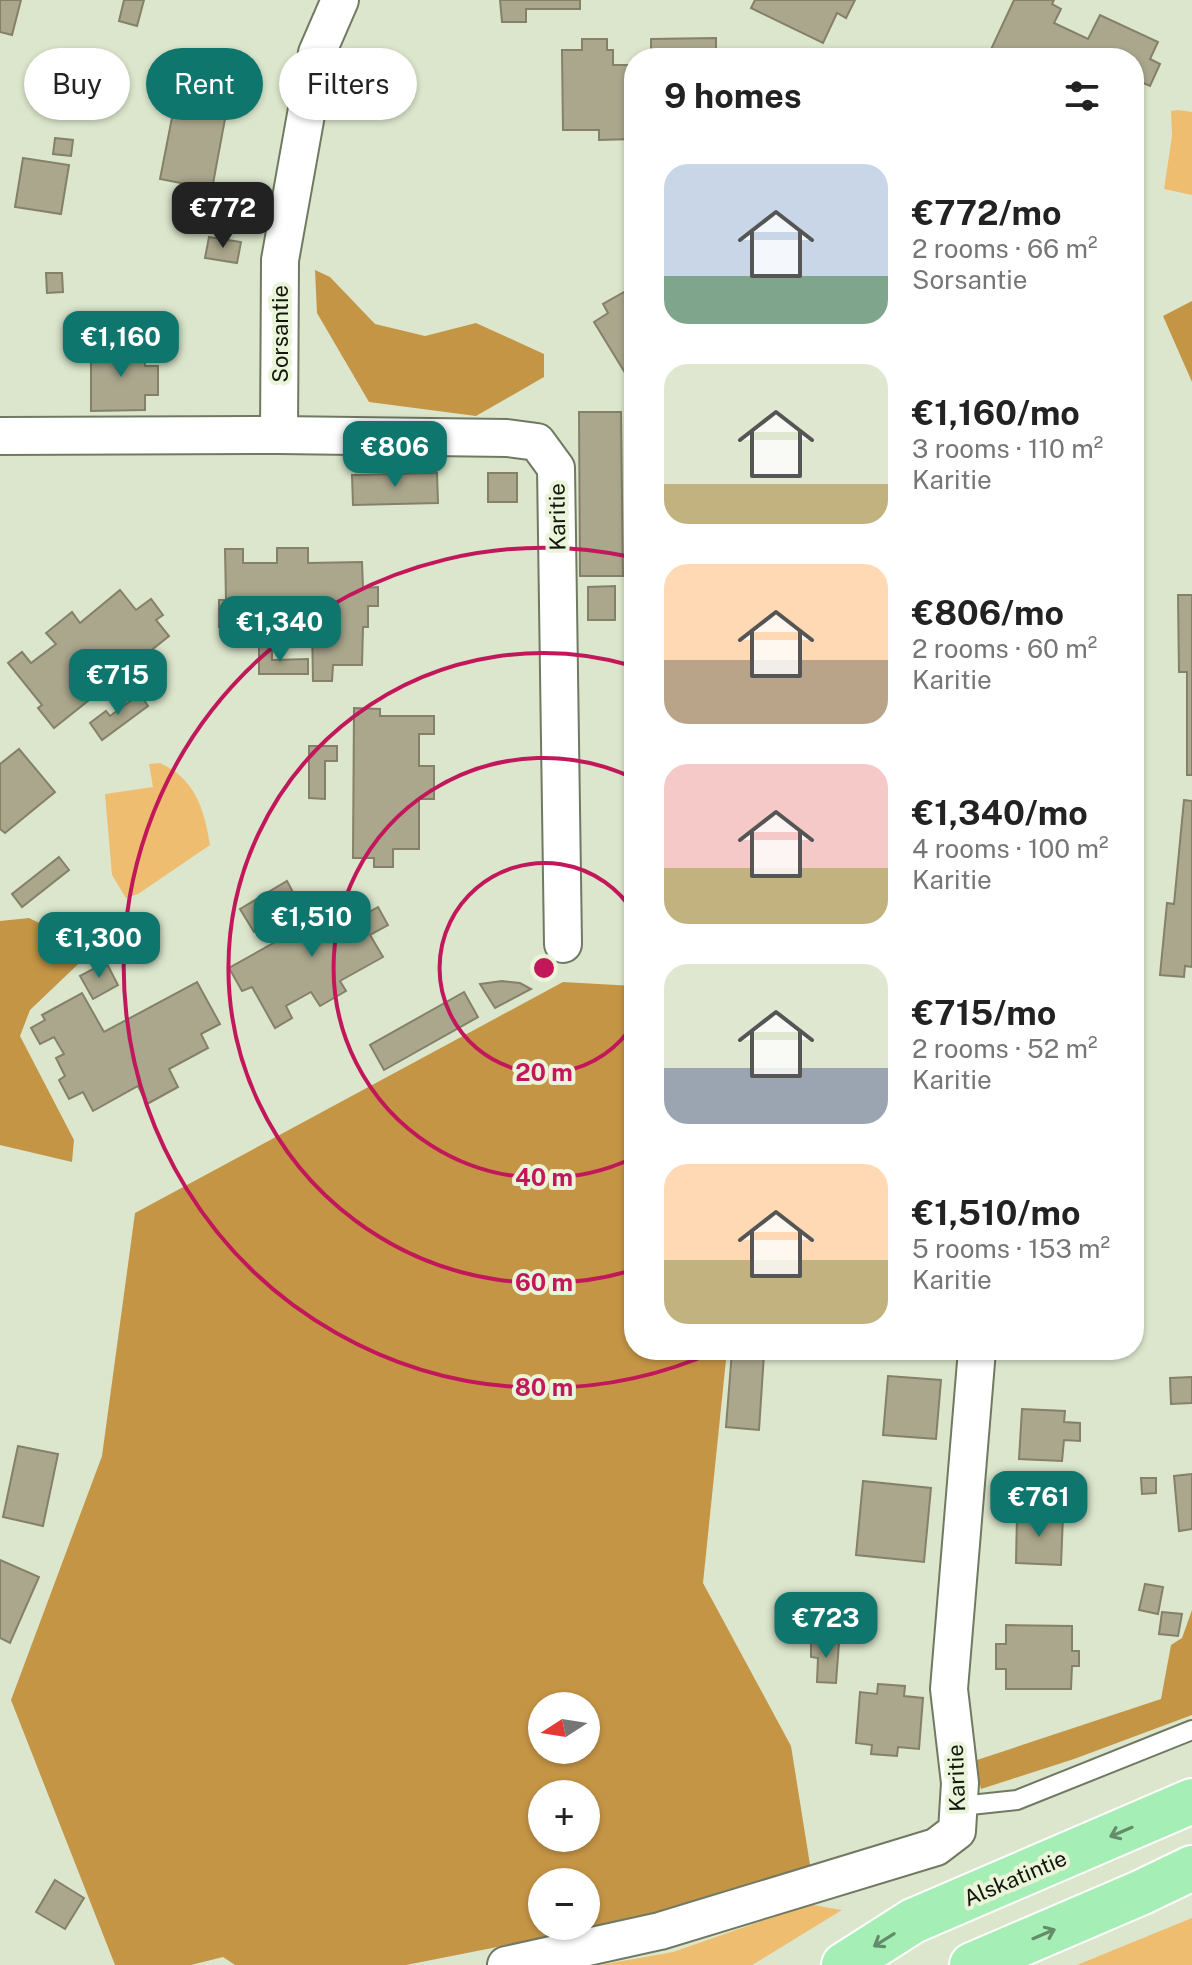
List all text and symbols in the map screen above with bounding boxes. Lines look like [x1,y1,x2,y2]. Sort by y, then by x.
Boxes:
chip: Buy [24,48,130,120]
chip: Rent [146,48,263,120]
chip: Filters [279,48,417,120]
icon: filters [1060,74,1104,118]
text: 9 homes [664,76,802,116]
pin: €772 [176,182,270,250]
text: €772 [190,192,256,223]
text: €772/mo [912,193,1062,233]
icon: home [728,196,824,292]
text: 2 rooms · 66 m² [912,233,1098,264]
text: Sorsantie [912,264,1028,295]
street label: Sorsantie [267,285,293,383]
pin: €1,160 [56,311,186,379]
text: €1,160 [81,321,161,352]
text: €1,160/mo [912,393,1080,433]
icon: home [728,396,824,492]
pin: €806 [348,421,442,489]
text: €806 [361,431,429,462]
text: 3 rooms · 110 m² [912,433,1103,464]
text: Karitie [912,464,992,495]
street label: Karitie [543,483,571,551]
text: €806/mo [912,593,1064,633]
pin: €1,340 [215,596,345,664]
icon: home [728,596,824,692]
text: €1,340 [237,606,323,637]
text: 2 rooms · 60 m² [912,633,1097,664]
pin: €715 [71,649,165,717]
text: €715 [87,659,149,690]
text: Karitie [912,664,992,695]
text: €1,340/mo [912,793,1088,833]
icon: home [728,796,824,892]
text: 4 rooms · 100 m² [912,833,1108,864]
text: Karitie [912,864,992,895]
pin: €1,510 [247,891,377,959]
text: €1,510 [272,901,352,932]
pin: €1,300 [34,912,164,980]
text: €1,300 [56,922,142,953]
centre of rings [530,954,558,982]
text: €715/mo [912,993,1056,1033]
icon: home [728,996,824,1092]
text: 2 rooms · 52 m² [912,1033,1098,1064]
text: 20 m [515,1058,573,1086]
text: Karitie [912,1064,992,1095]
text: 40 m [515,1163,573,1191]
text: €1,510/mo [912,1193,1081,1233]
icon: home [728,1196,824,1292]
text: 5 rooms · 153 m² [912,1233,1110,1264]
text: Karitie [912,1264,992,1295]
text: 60 m [515,1268,573,1296]
text: 80 m [515,1373,573,1401]
pin: €761 [992,1471,1086,1539]
text: €761 [1008,1481,1070,1512]
pin: €723 [779,1592,873,1660]
text: €723 [792,1602,860,1633]
north arrow [528,1692,600,1764]
map controls [528,1692,600,1940]
street label: Karitie [942,1744,970,1812]
button: + [528,1780,600,1852]
one-way arrow [1109,1826,1133,1841]
street label: Alskatintie [959,1845,1071,1911]
button: − [528,1868,600,1940]
one-way arrow [1031,1926,1056,1941]
one-way arrow [873,1932,896,1948]

